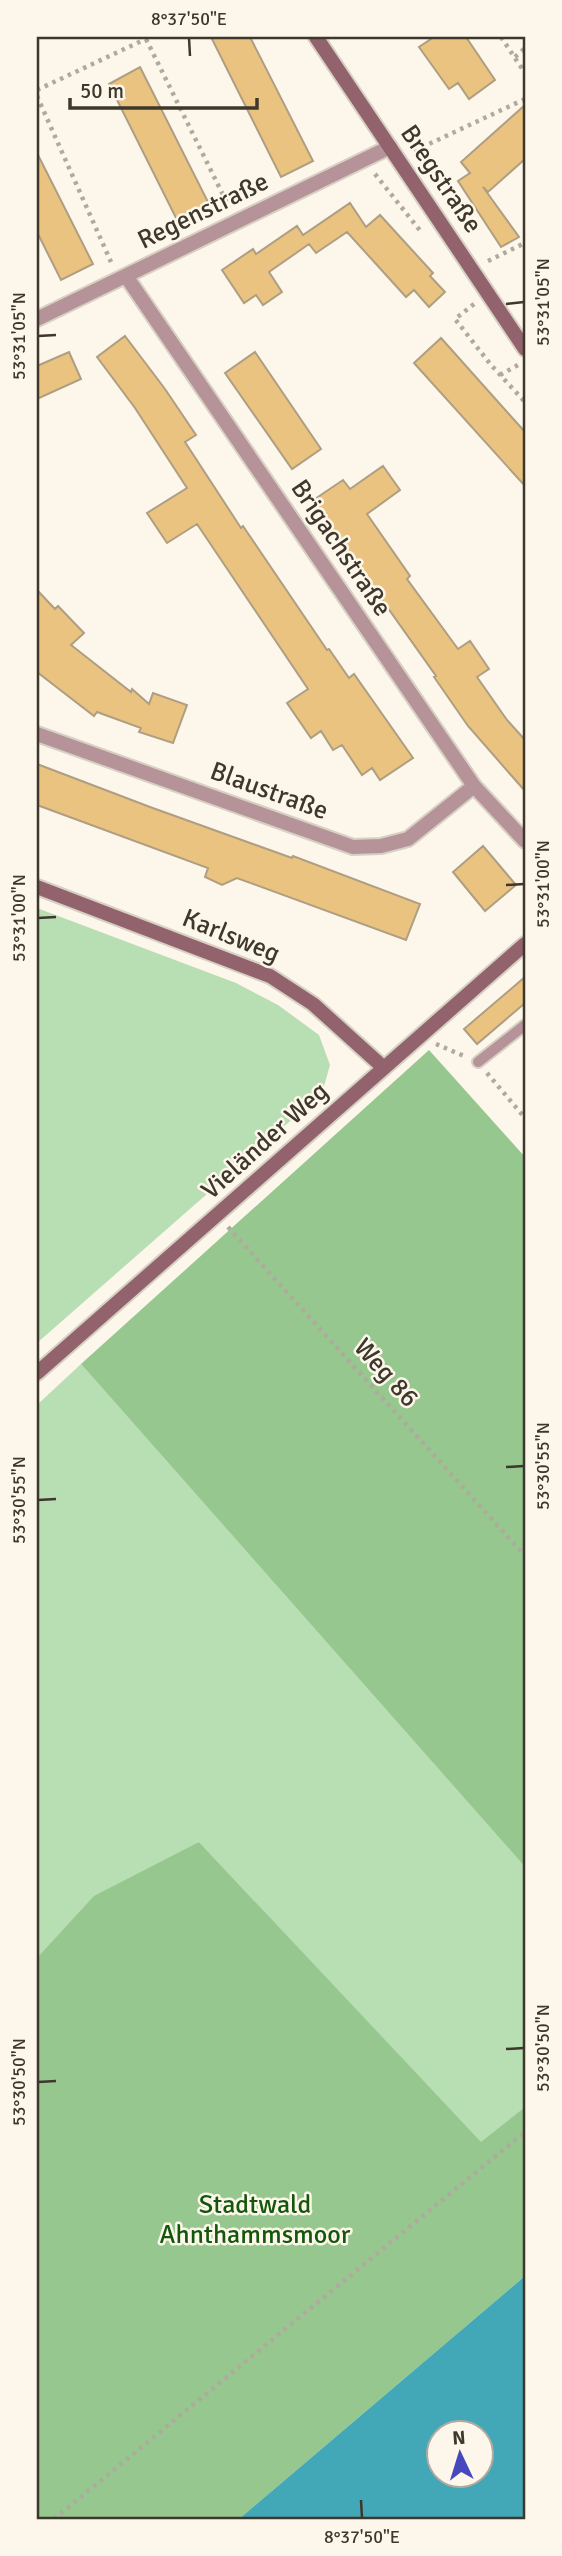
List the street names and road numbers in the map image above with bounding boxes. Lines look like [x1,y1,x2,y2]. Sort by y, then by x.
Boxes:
street label: Bregstraße [393,119,489,239]
street label: Regenstraße [132,166,274,256]
street label: Brigachstraße [284,474,398,622]
street label: Blaustraße [206,755,332,827]
street label: Karlsweg [178,902,284,970]
street label: Vieländer Weg [195,1076,335,1206]
street label: Weg 86 [347,1332,425,1414]

